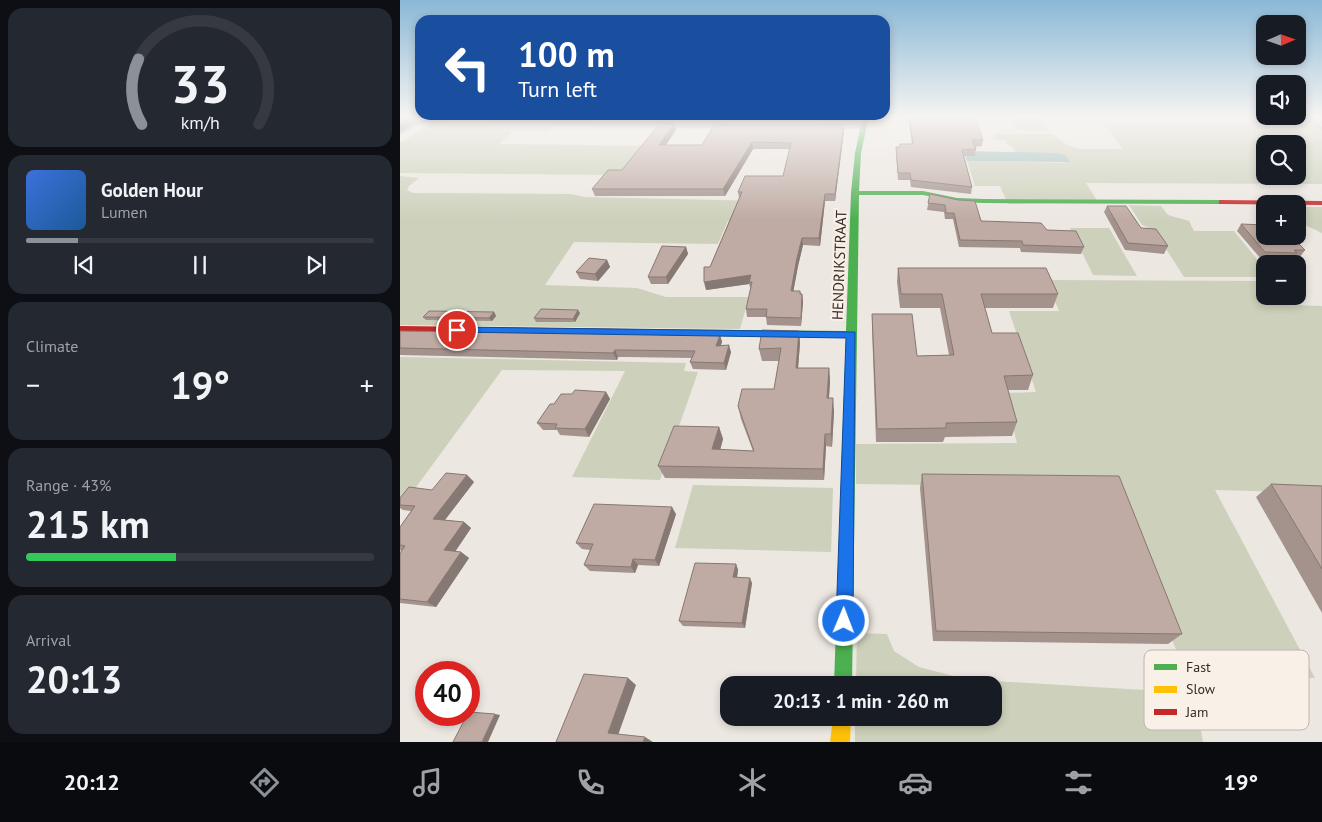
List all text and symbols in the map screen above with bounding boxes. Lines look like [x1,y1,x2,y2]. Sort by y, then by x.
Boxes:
north arrow [1256,15,1306,65]
map controls [1256,15,1306,305]
text: 100 m [518,31,615,77]
icon: left [435,35,500,100]
text: 33 [171,50,229,117]
text: Turn left [518,75,597,103]
button: sound [1256,75,1306,125]
text: km/h [180,111,220,134]
button: search [1256,135,1306,185]
text: Golden Hour [101,178,203,202]
button: + [1256,195,1306,245]
text: Lumen [101,202,147,222]
street label: HENDRIKSTRAAT [828,209,850,320]
icon: previous [70,251,98,279]
icon: pause [186,251,214,279]
icon: next [302,251,330,279]
button: − [1256,255,1306,305]
pin [436,309,478,351]
icon: arrive [443,316,471,344]
text: Climate [26,336,78,356]
text: 19° [170,360,230,409]
text: − [26,366,40,403]
text: + [360,366,374,403]
text: Range · 43% [26,475,111,495]
text: 215 km [26,499,150,548]
position arrow [817,594,869,646]
text: Arrival [26,630,71,650]
legend [1144,650,1309,730]
text: 20:13 [26,654,122,703]
text: Fast [1186,658,1211,676]
speed limit sign: 40 [415,661,480,726]
text: Slow [1186,680,1216,698]
text: 20:13 · 1 min · 260 m [773,689,949,713]
text: Jam [1185,703,1208,721]
icon: directions [247,765,282,800]
icon: music [410,765,445,800]
icon: phone [573,765,608,800]
icon: climate [735,765,770,800]
icon: car [898,765,933,800]
icon: filters [1061,765,1096,800]
text: 20:12 [64,768,120,796]
text: 19° [1223,768,1258,796]

